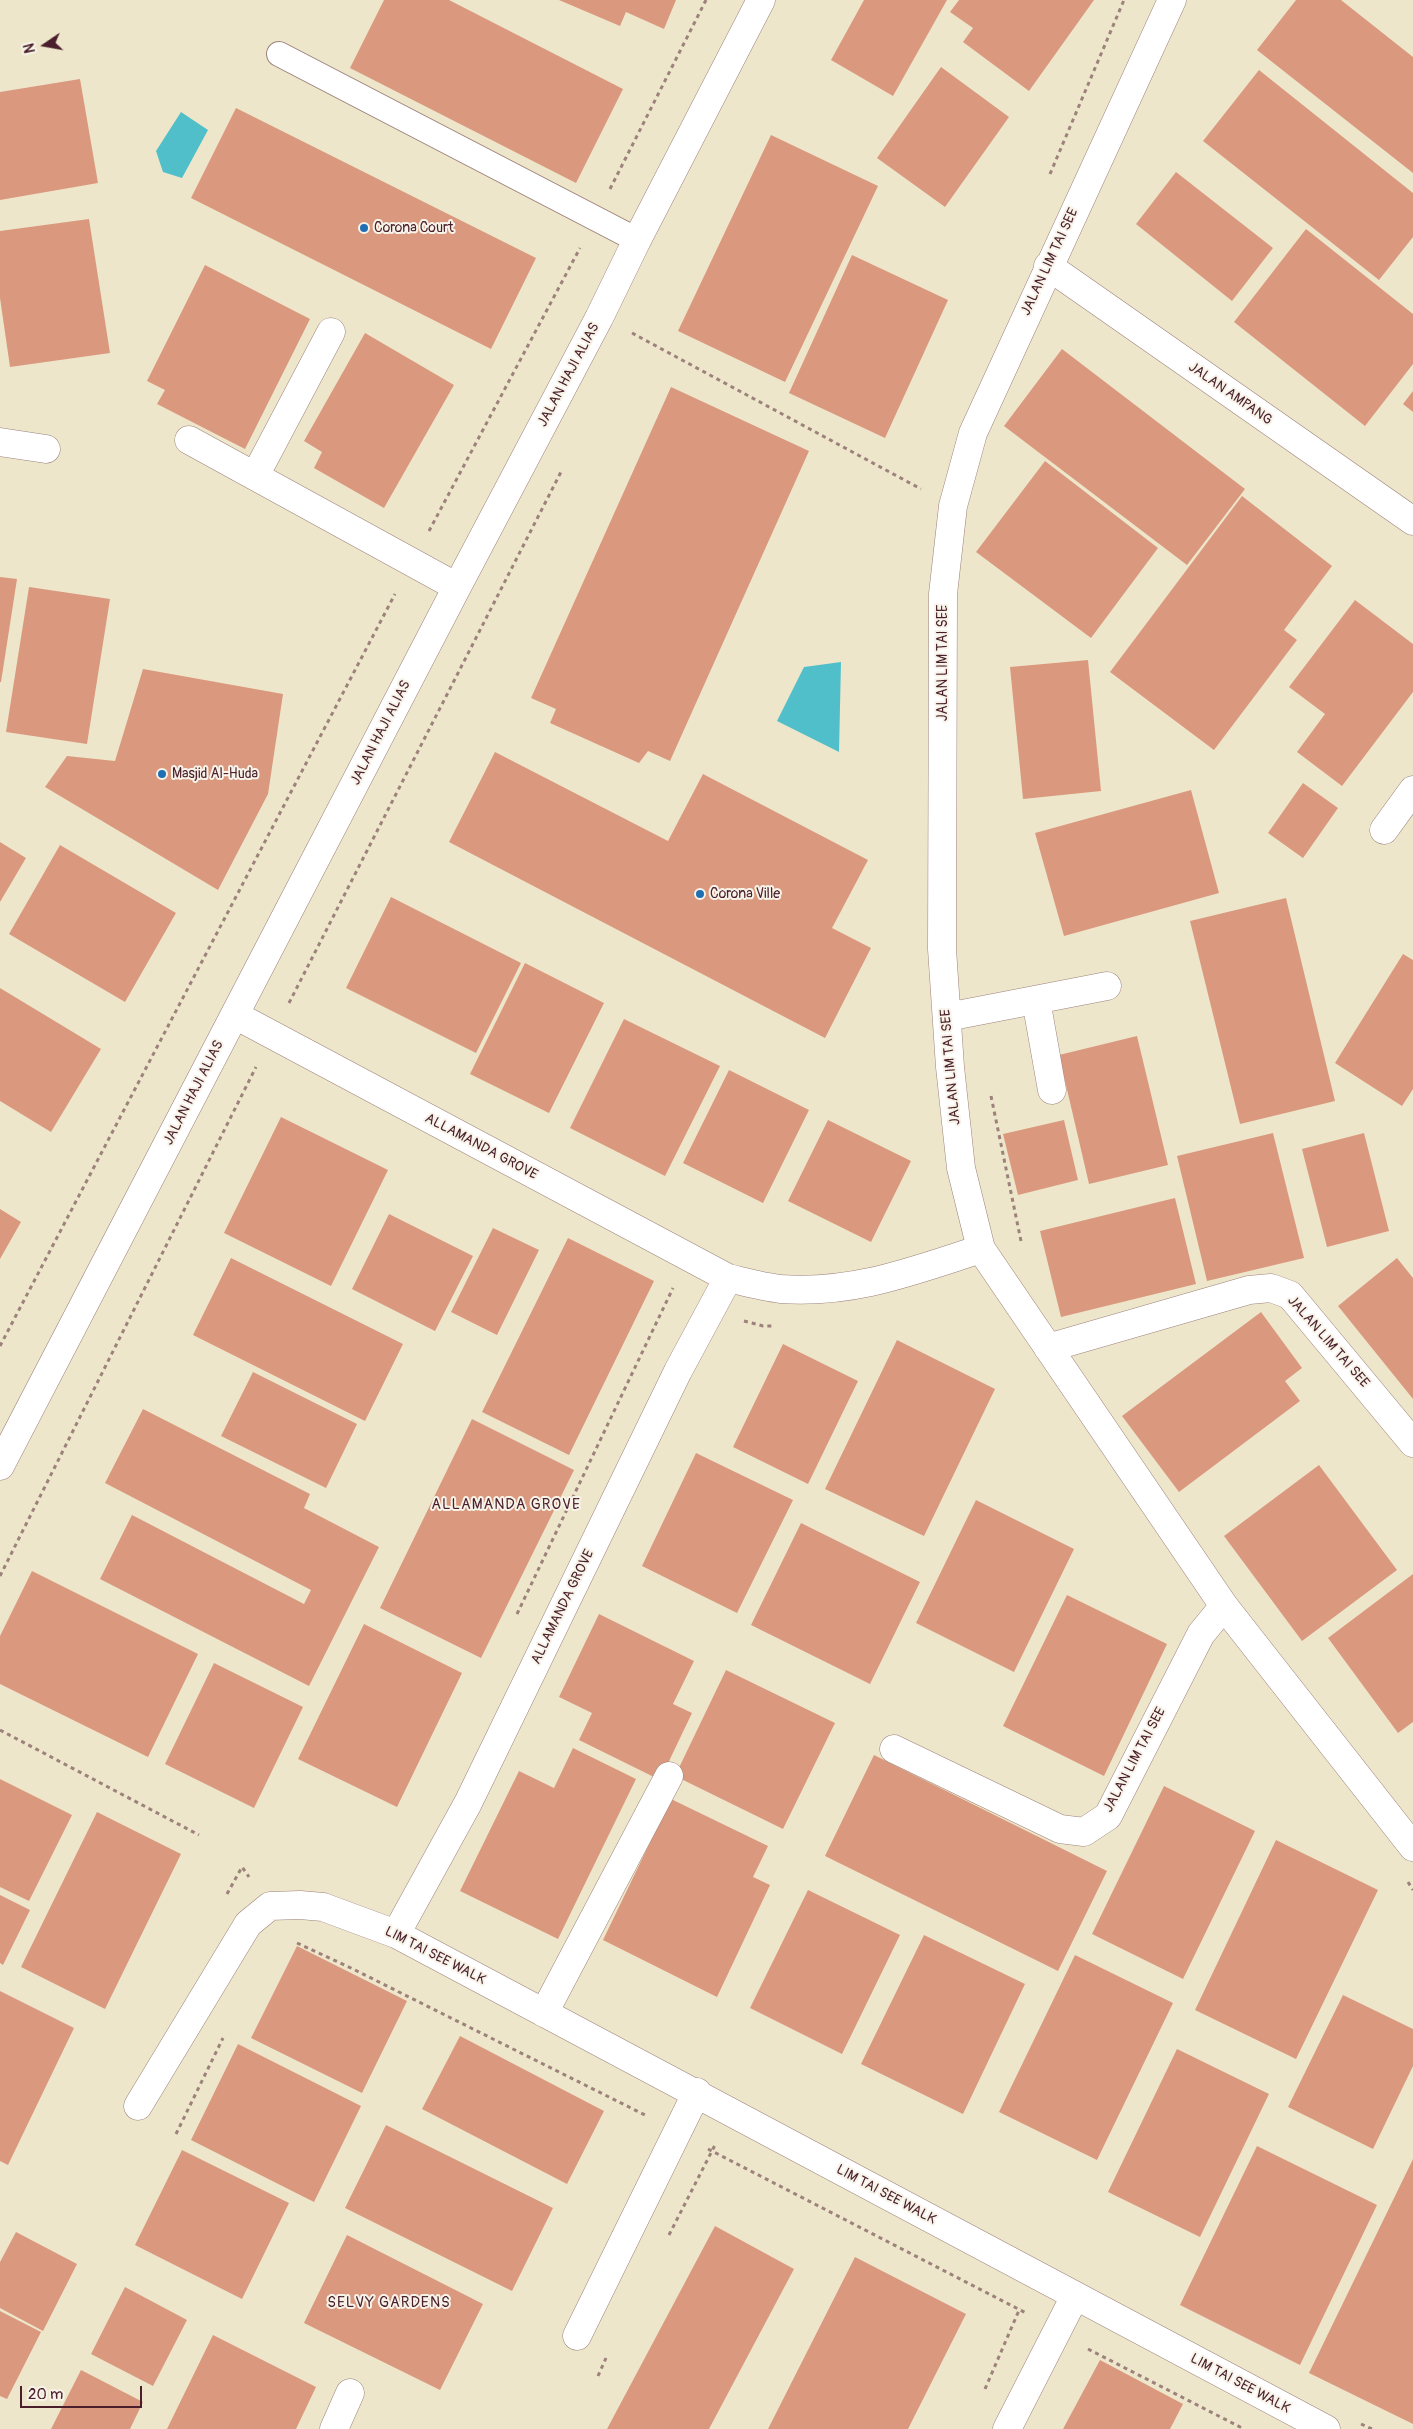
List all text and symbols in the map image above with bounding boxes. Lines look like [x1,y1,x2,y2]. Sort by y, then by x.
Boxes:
north arrow [20,20,70,70]
text: N [21,42,39,55]
street label: JALAN LIM TAI SEE [1018,206,1082,318]
place label: Corona Court [374,220,454,236]
marker: Corona Court [358,222,370,234]
street label: JALAN HAJI ALIAS [535,320,603,430]
street label: JALAN AMPANG [1185,359,1275,429]
street label: JALAN LIM TAI SEE [935,605,951,721]
street label: JALAN HAJI ALIAS [347,678,415,788]
place label: Masjid Al-Huda [172,766,258,782]
marker: Masjid Al-Huda [156,768,168,780]
place label: Corona Ville [710,886,780,902]
marker: Corona Ville [694,888,706,900]
street label: JALAN LIM TAI SEE [938,1008,964,1126]
street label: JALAN HAJI ALIAS [160,1038,228,1148]
street label: ALLAMANDA GROVE [422,1110,540,1184]
street label: JALAN LIM TAI SEE [1283,1293,1373,1391]
district label: ALLAMANDA GROVE [429,1496,583,1514]
street label: ALLAMANDA GROVE [528,1547,598,1667]
street label: JALAN LIM TAI SEE [1100,1705,1170,1815]
street label: LIM TAI SEE WALK [382,1923,488,1989]
street label: LIM TAI SEE WALK [833,2162,939,2228]
district label: SELVY GARDENS [326,2294,452,2312]
street label: LIM TAI SEE WALK [1187,2351,1293,2417]
scale bar [22,2376,145,2408]
text: 20 m [28,2385,63,2404]

